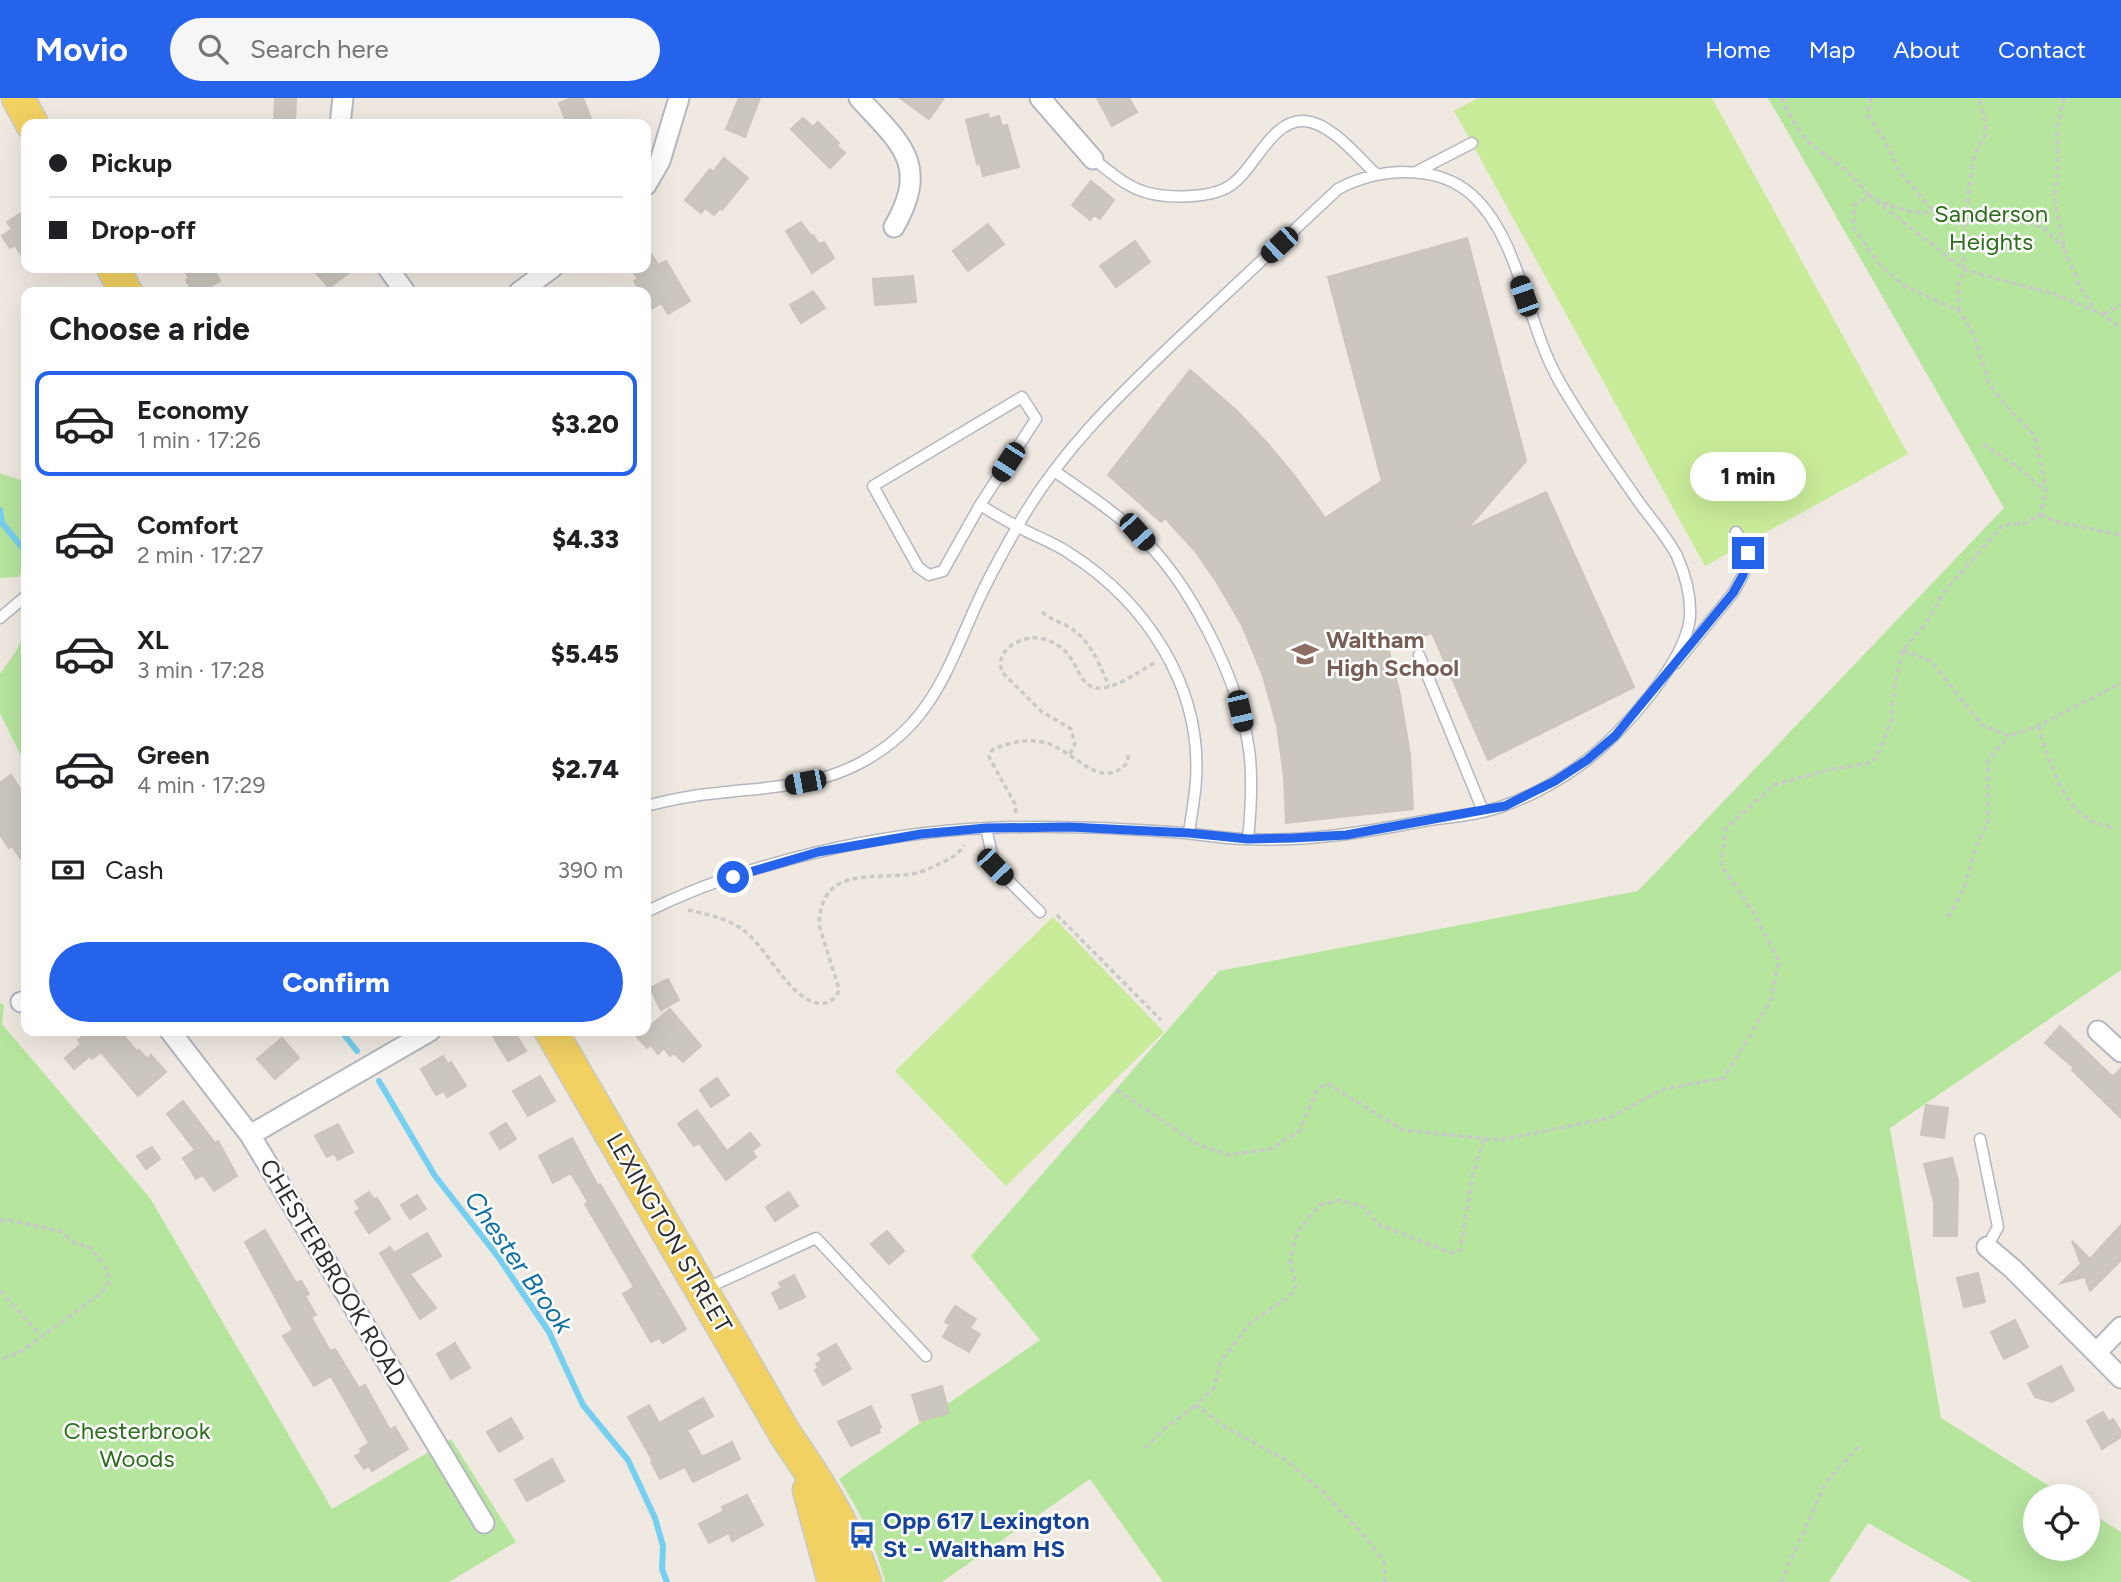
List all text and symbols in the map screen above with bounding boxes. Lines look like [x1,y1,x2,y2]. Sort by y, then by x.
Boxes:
search box [170,18,660,81]
text: Movio [35,30,128,69]
icon: search [194,30,232,68]
text: Search here [250,33,389,65]
text: Home [1705,35,1771,64]
text: Map [1809,35,1855,64]
text: About [1893,35,1960,64]
text: Contact [1998,35,2086,64]
text: Pickup [91,147,172,179]
park label: Sanderson Heights [1934,199,2048,256]
text: Drop-off [91,214,196,246]
car [1257,223,1302,267]
car [1508,273,1541,319]
text: Choose a ride [49,310,250,348]
icon: car [53,392,116,455]
text: Economy [137,394,249,426]
text: $3.20 [551,408,619,440]
text: 1 min · 17:26 [137,426,261,454]
car [988,439,1029,485]
callout: 1 min [1690,452,1806,500]
text: 1 min [1721,462,1775,490]
icon: car [53,507,116,570]
text: Comfort [137,509,239,541]
car [1116,509,1159,555]
text: $4.33 [552,523,619,555]
route end [1732,537,1764,569]
text: 2 min · 17:27 [137,541,263,569]
icon: car [53,622,116,685]
text: XL [137,624,169,656]
place label: Waltham High School [1326,625,1459,682]
text: $5.45 [551,638,619,670]
school or university icon: Waltham High School [1290,639,1320,669]
text: 3 min · 17:28 [137,656,265,684]
car [1226,688,1255,734]
icon: car [53,737,116,800]
text: Green [137,739,210,771]
text: $2.74 [551,753,619,785]
car [783,768,828,796]
text: 4 min · 17:29 [137,771,265,799]
car [973,845,1018,889]
icon: cash [49,851,87,889]
text: Cash [105,854,164,886]
text: 390 m [557,856,623,884]
route start [717,861,749,893]
button: Confirm [49,942,623,1022]
street label: LEXINGTON STREET [600,1128,738,1338]
street label: CHESTERBROOK ROAD [254,1154,413,1392]
water label: Chester Brook [458,1185,581,1341]
park label: Chesterbrook Woods [64,1416,211,1473]
map controls [2023,1484,2100,1561]
button: locate [2023,1484,2100,1561]
place label: Opp 617 Lexington St - Waltham HS [883,1506,1090,1563]
bus stop icon: Opp 617 Lexington St - Waltham HS [847,1520,877,1550]

